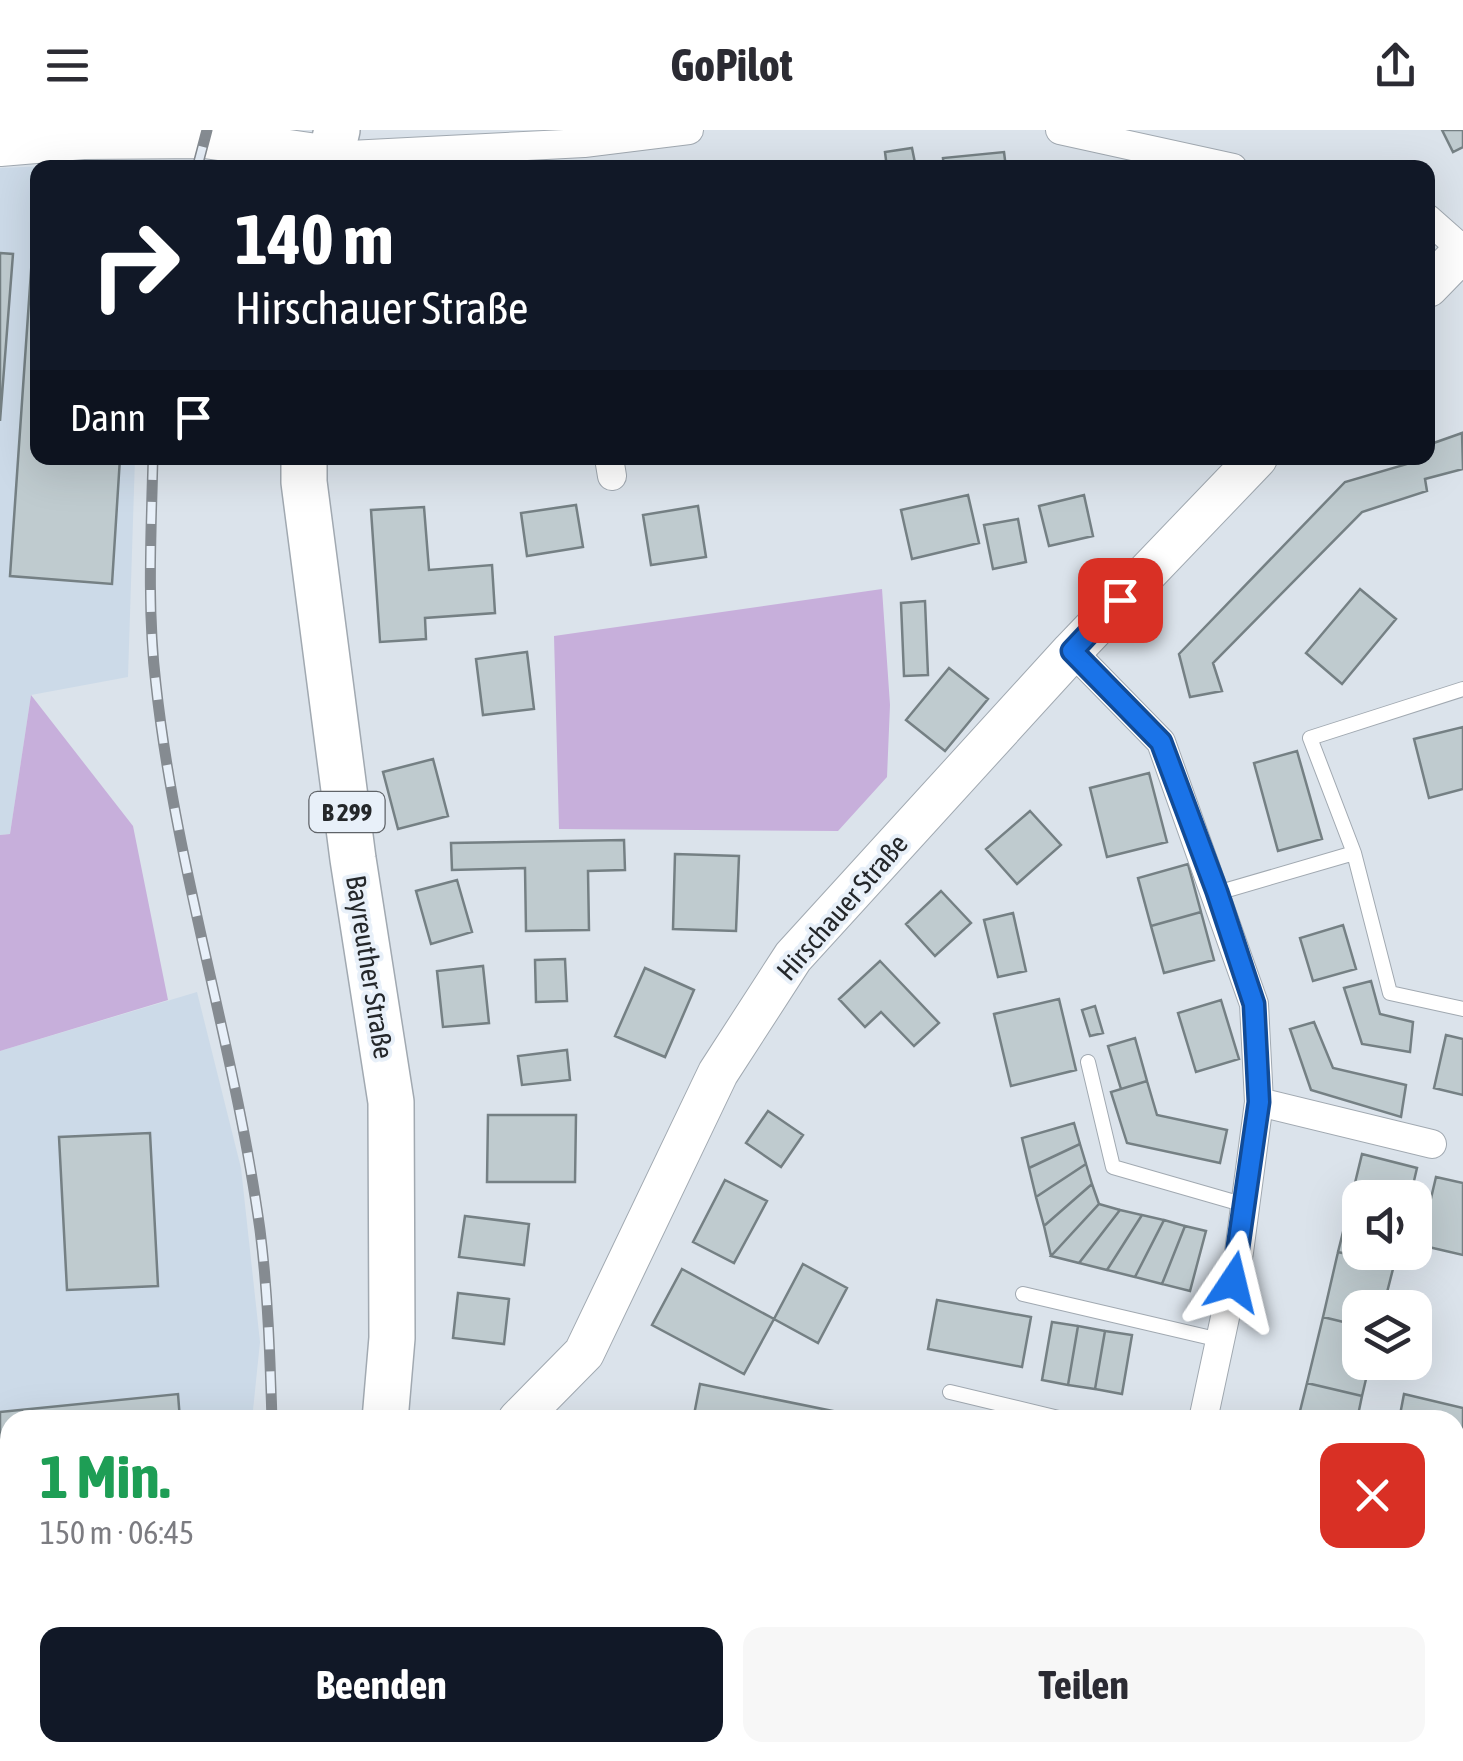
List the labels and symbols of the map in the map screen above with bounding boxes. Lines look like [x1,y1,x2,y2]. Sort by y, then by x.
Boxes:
pin [1078,558,1163,643]
road number: B 299 [310,792,384,832]
street label: Hirschauer Straße [770,828,914,986]
street label: Bayreuther Straße [340,873,400,1061]
position arrow [1181,1230,1285,1334]

